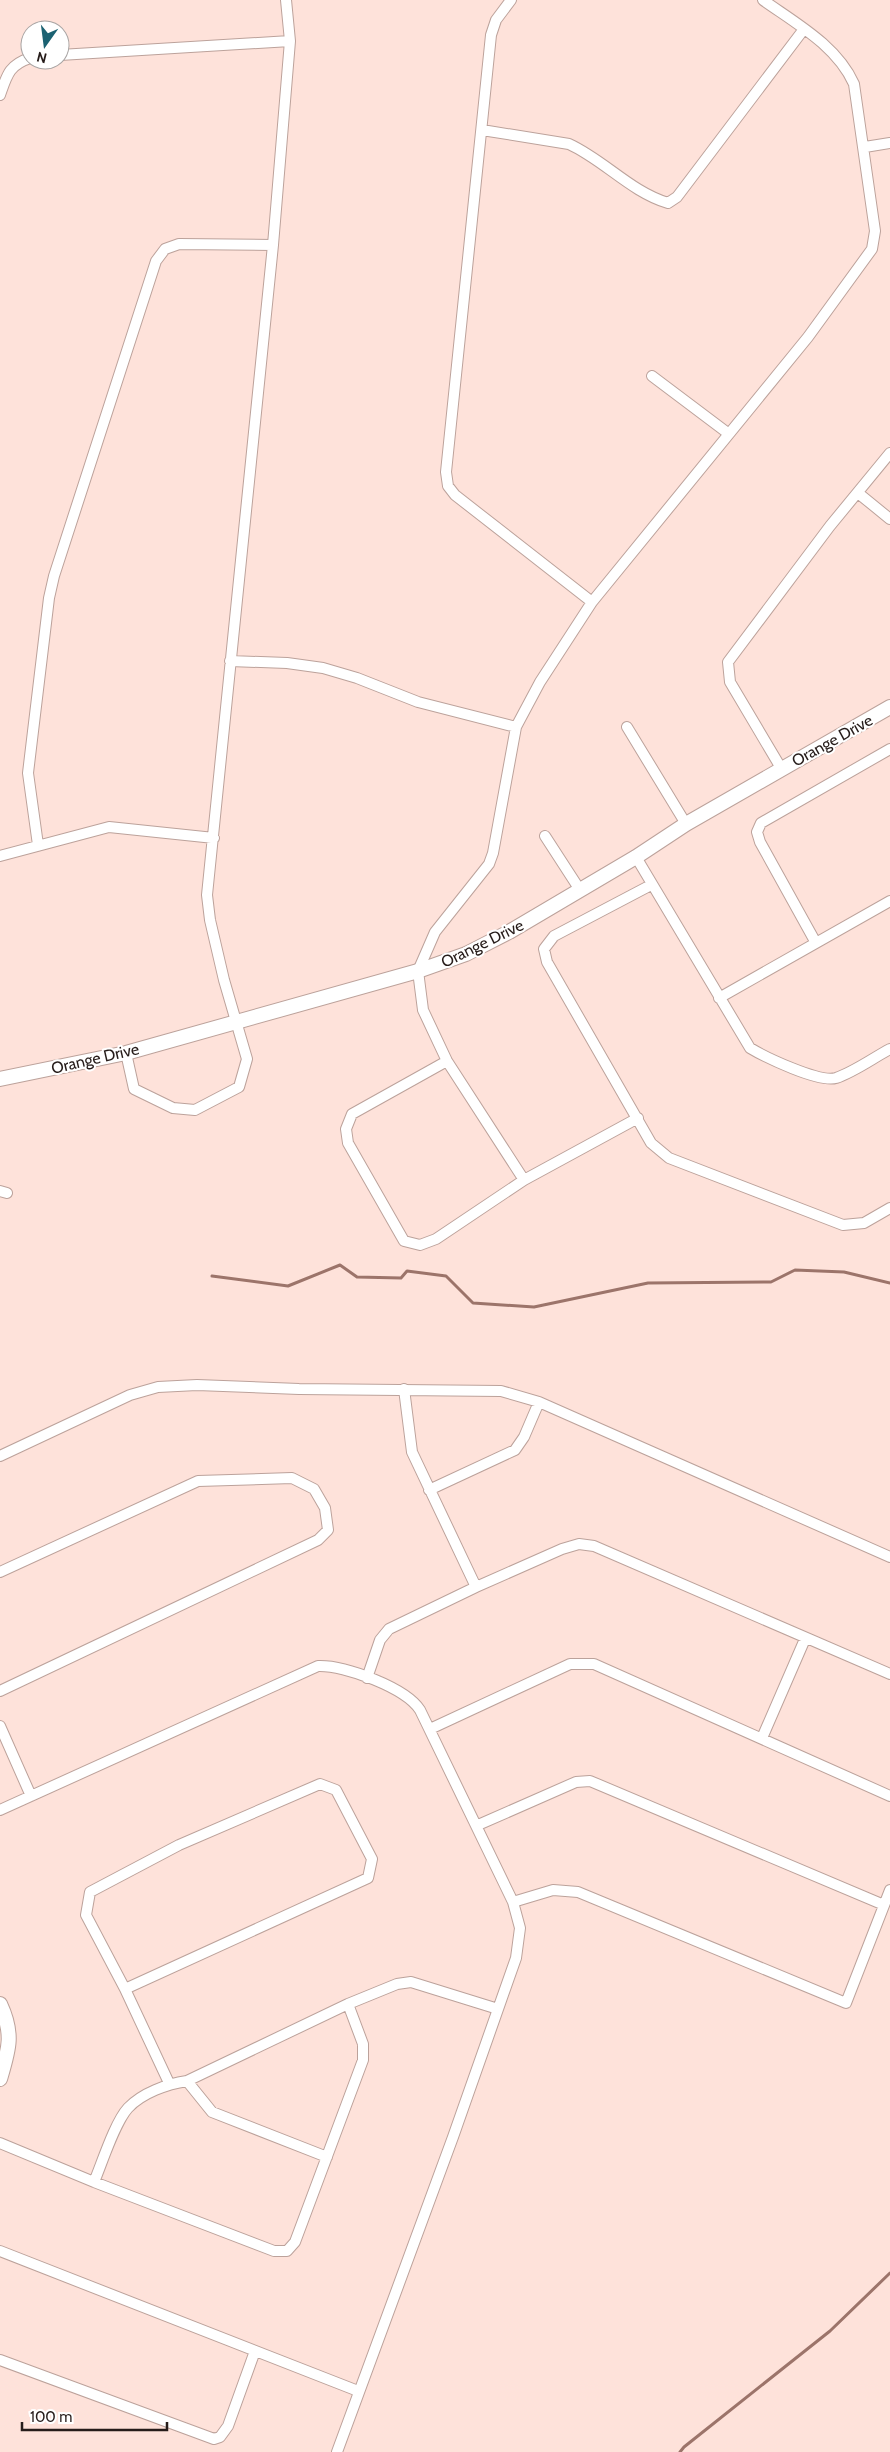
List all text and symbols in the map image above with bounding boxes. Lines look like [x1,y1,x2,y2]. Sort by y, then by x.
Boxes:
north arrow [20,20,70,70]
text: N [35,48,49,68]
street label: Orange Drive [789,710,876,770]
street label: Orange Drive [438,915,527,972]
street label: Orange Drive [49,1039,141,1078]
scale bar [22,2400,168,2432]
text: 100 m [30,2408,72,2426]

